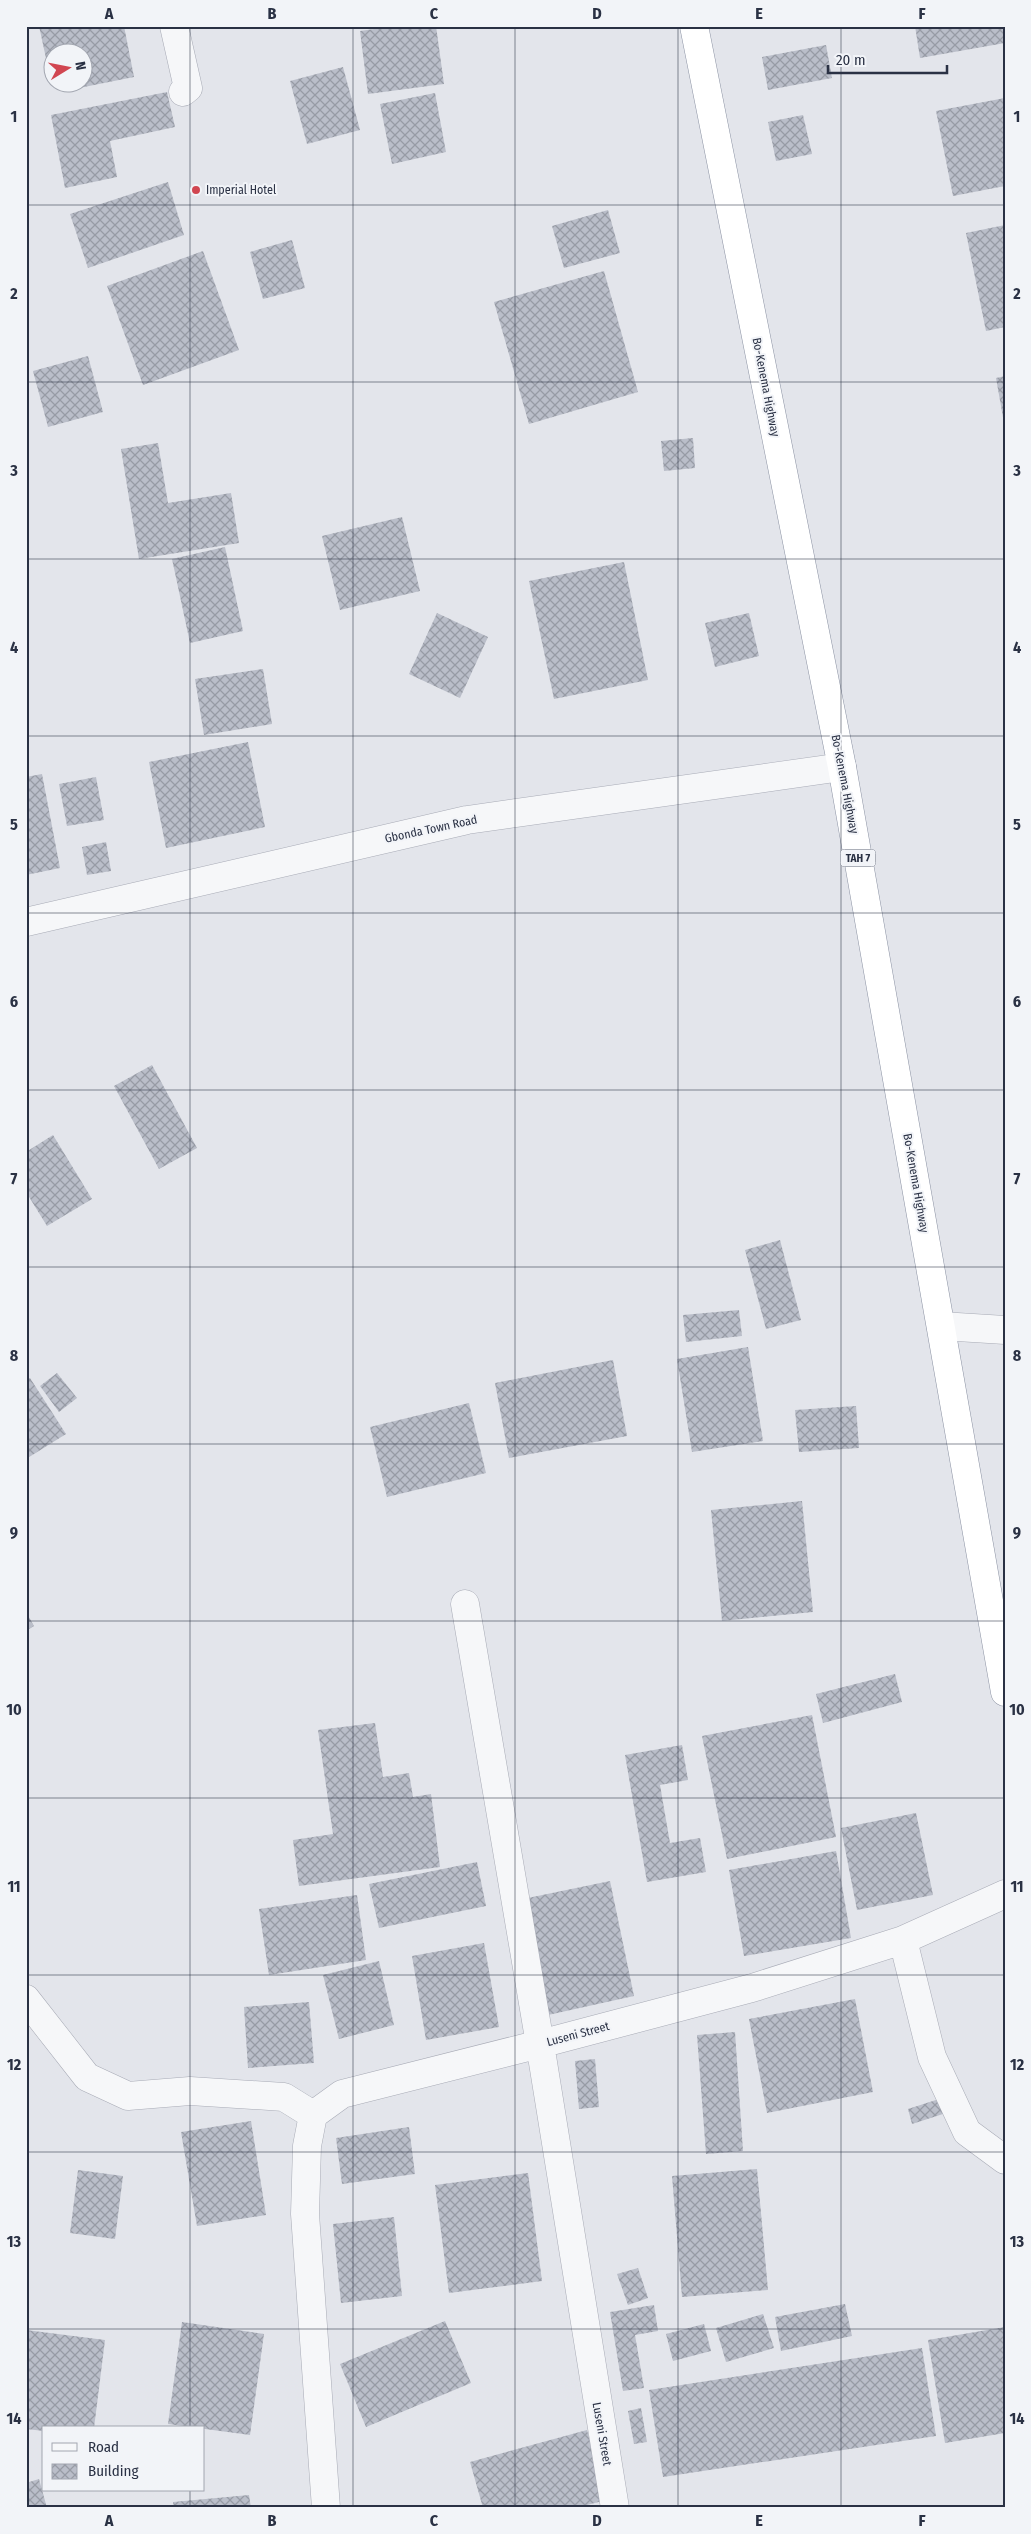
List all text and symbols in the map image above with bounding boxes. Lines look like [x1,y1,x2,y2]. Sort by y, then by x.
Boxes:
text: A [104,4,114,23]
text: B [268,4,277,23]
text: C [430,4,439,23]
text: D [592,4,602,23]
text: E [755,4,763,23]
text: F [918,4,926,23]
north arrow [42,42,92,92]
scale bar [828,42,947,74]
text: 20 m [836,51,866,69]
text: N [71,60,89,71]
text: 1 [11,107,17,126]
text: 1 [1014,107,1020,126]
place label: Imperial Hotel [206,183,276,197]
marker: Imperial Hotel [190,184,202,196]
text: 2 [9,284,18,303]
text: 2 [1012,284,1021,303]
street label: Bo-Kenema Highway [750,336,783,438]
text: 3 [9,461,18,480]
text: 3 [1012,461,1021,480]
text: 4 [10,638,18,657]
text: 4 [1013,638,1021,657]
street label: Bo-Kenema Highway [829,733,862,835]
street label: Gbonda Town Road [384,812,478,846]
text: 5 [10,815,18,834]
text: 5 [1013,815,1021,834]
road number: TAH 7 [840,850,876,866]
text: 6 [10,992,18,1011]
text: 6 [1013,992,1021,1011]
street label: Bo-Kenema Highway [900,1132,932,1234]
text: 7 [11,1169,18,1188]
text: 7 [1014,1169,1021,1188]
text: 8 [10,1346,19,1365]
text: 8 [1013,1346,1022,1365]
text: 9 [10,1523,18,1542]
text: 9 [1013,1523,1021,1542]
text: 10 [6,1700,22,1719]
text: 10 [1009,1700,1025,1719]
text: 11 [7,1877,21,1896]
text: 11 [1010,1877,1024,1896]
street label: Luseni Street [545,2019,611,2049]
text: 12 [7,2055,22,2074]
text: 12 [1010,2055,1025,2074]
text: 13 [7,2232,22,2251]
text: 13 [1010,2232,1025,2251]
street label: Luseni Street [590,2401,614,2467]
text: 14 [7,2409,22,2428]
text: 14 [1010,2409,1025,2428]
legend [42,2426,205,2492]
text: Road [88,2438,119,2456]
text: Building [88,2462,139,2480]
text: A [104,2511,114,2530]
text: B [268,2511,277,2530]
text: C [430,2511,439,2530]
text: D [592,2511,602,2530]
text: E [755,2511,763,2530]
text: F [918,2511,926,2530]

